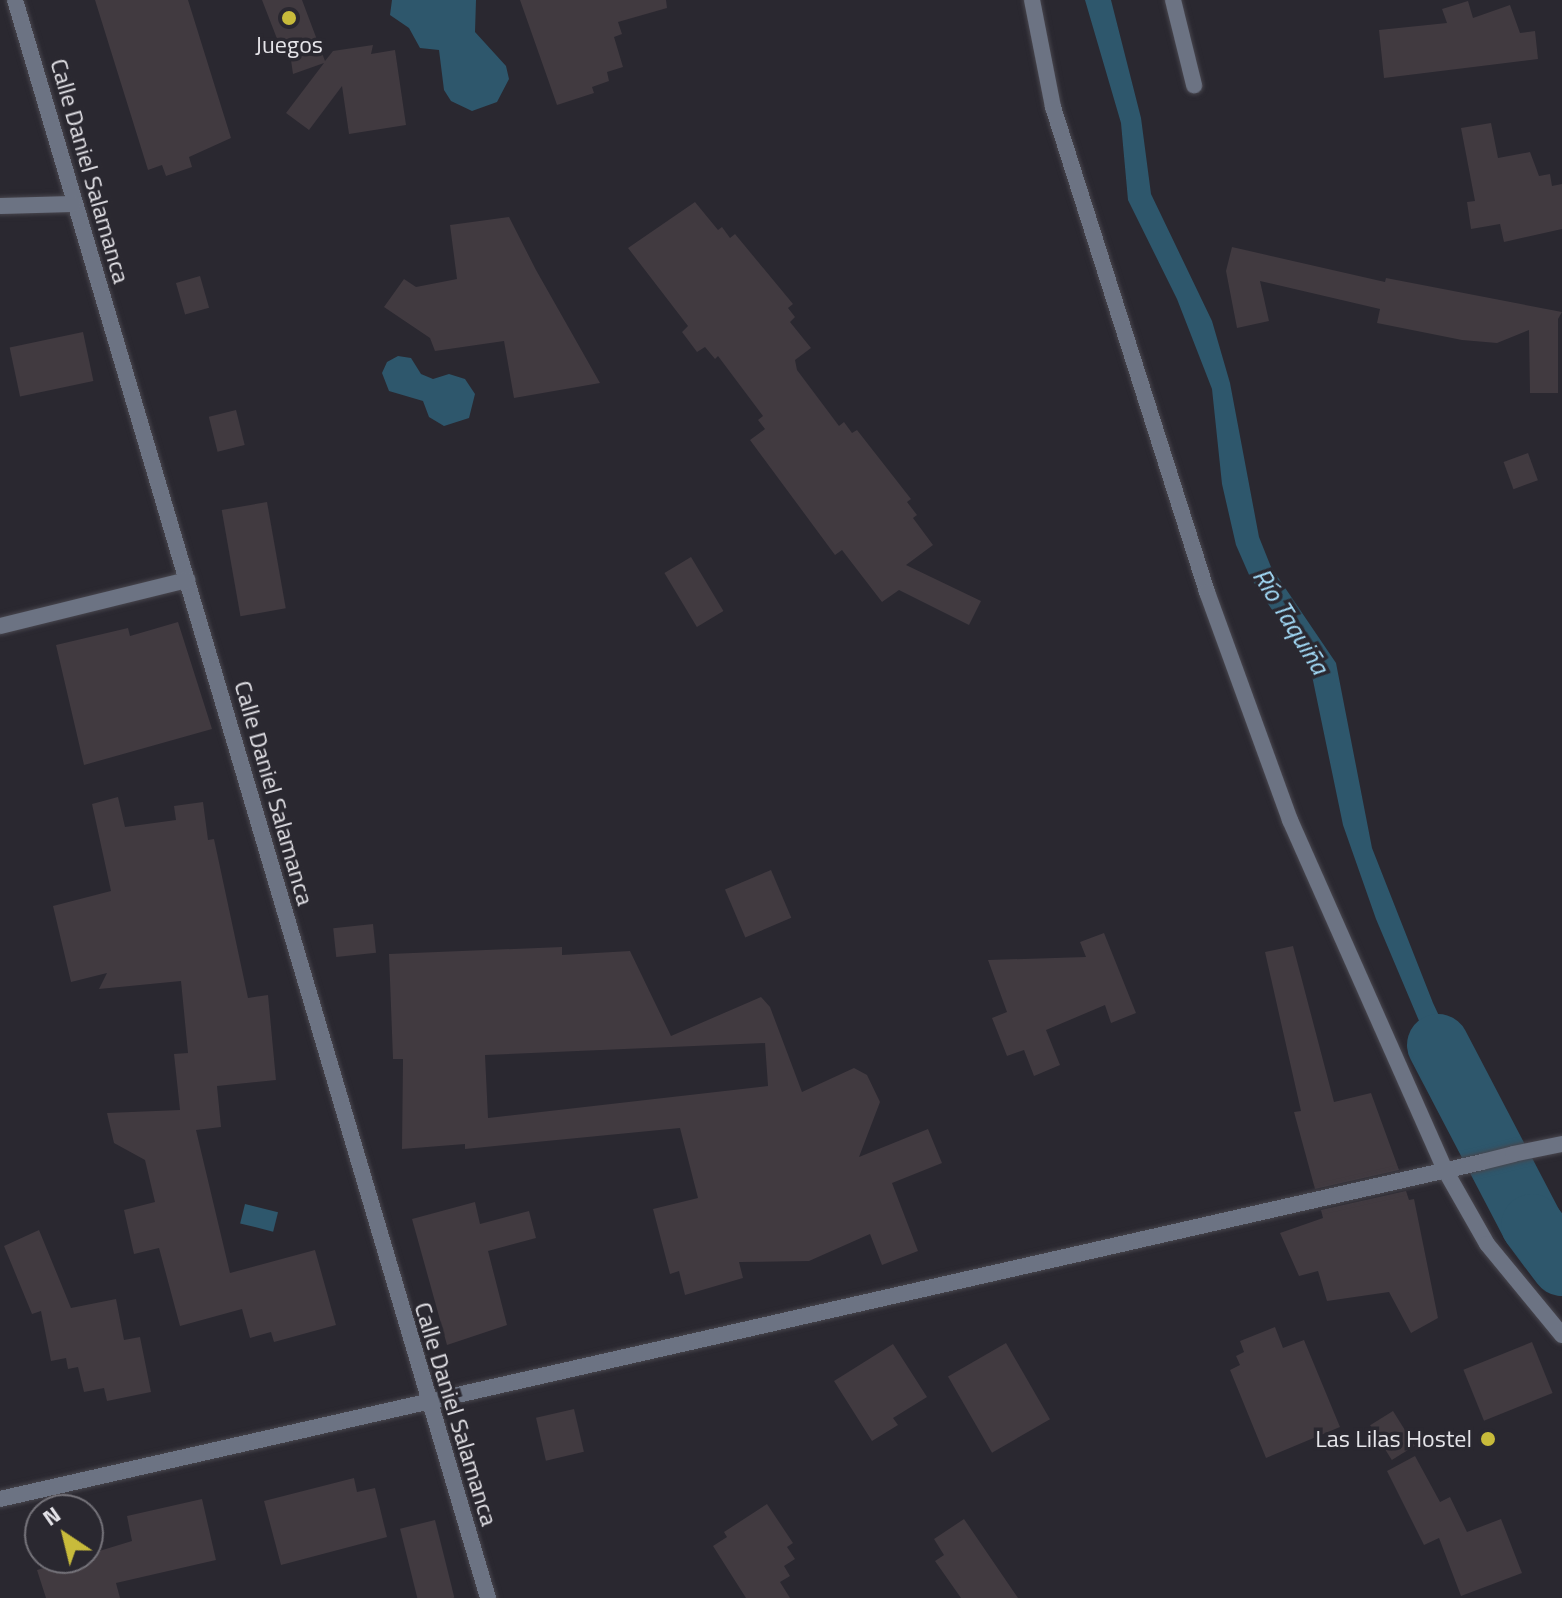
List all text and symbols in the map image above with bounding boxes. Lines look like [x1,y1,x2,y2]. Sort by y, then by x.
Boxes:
marker: Juegos [280,9,298,27]
place label: Juegos [255,31,323,59]
street label: Calle Daniel Salamanca [44,55,136,287]
water label: Río Taquiña [1246,562,1336,680]
street label: Calle Daniel Salamanca [228,677,320,909]
street label: Calle Daniel Salamanca [408,1299,504,1529]
place label: Las Lilas Hostel [1315,1425,1472,1453]
marker: Las Lilas Hostel [1479,1430,1497,1448]
north arrow [24,1494,104,1574]
text: N [35,1498,67,1534]

